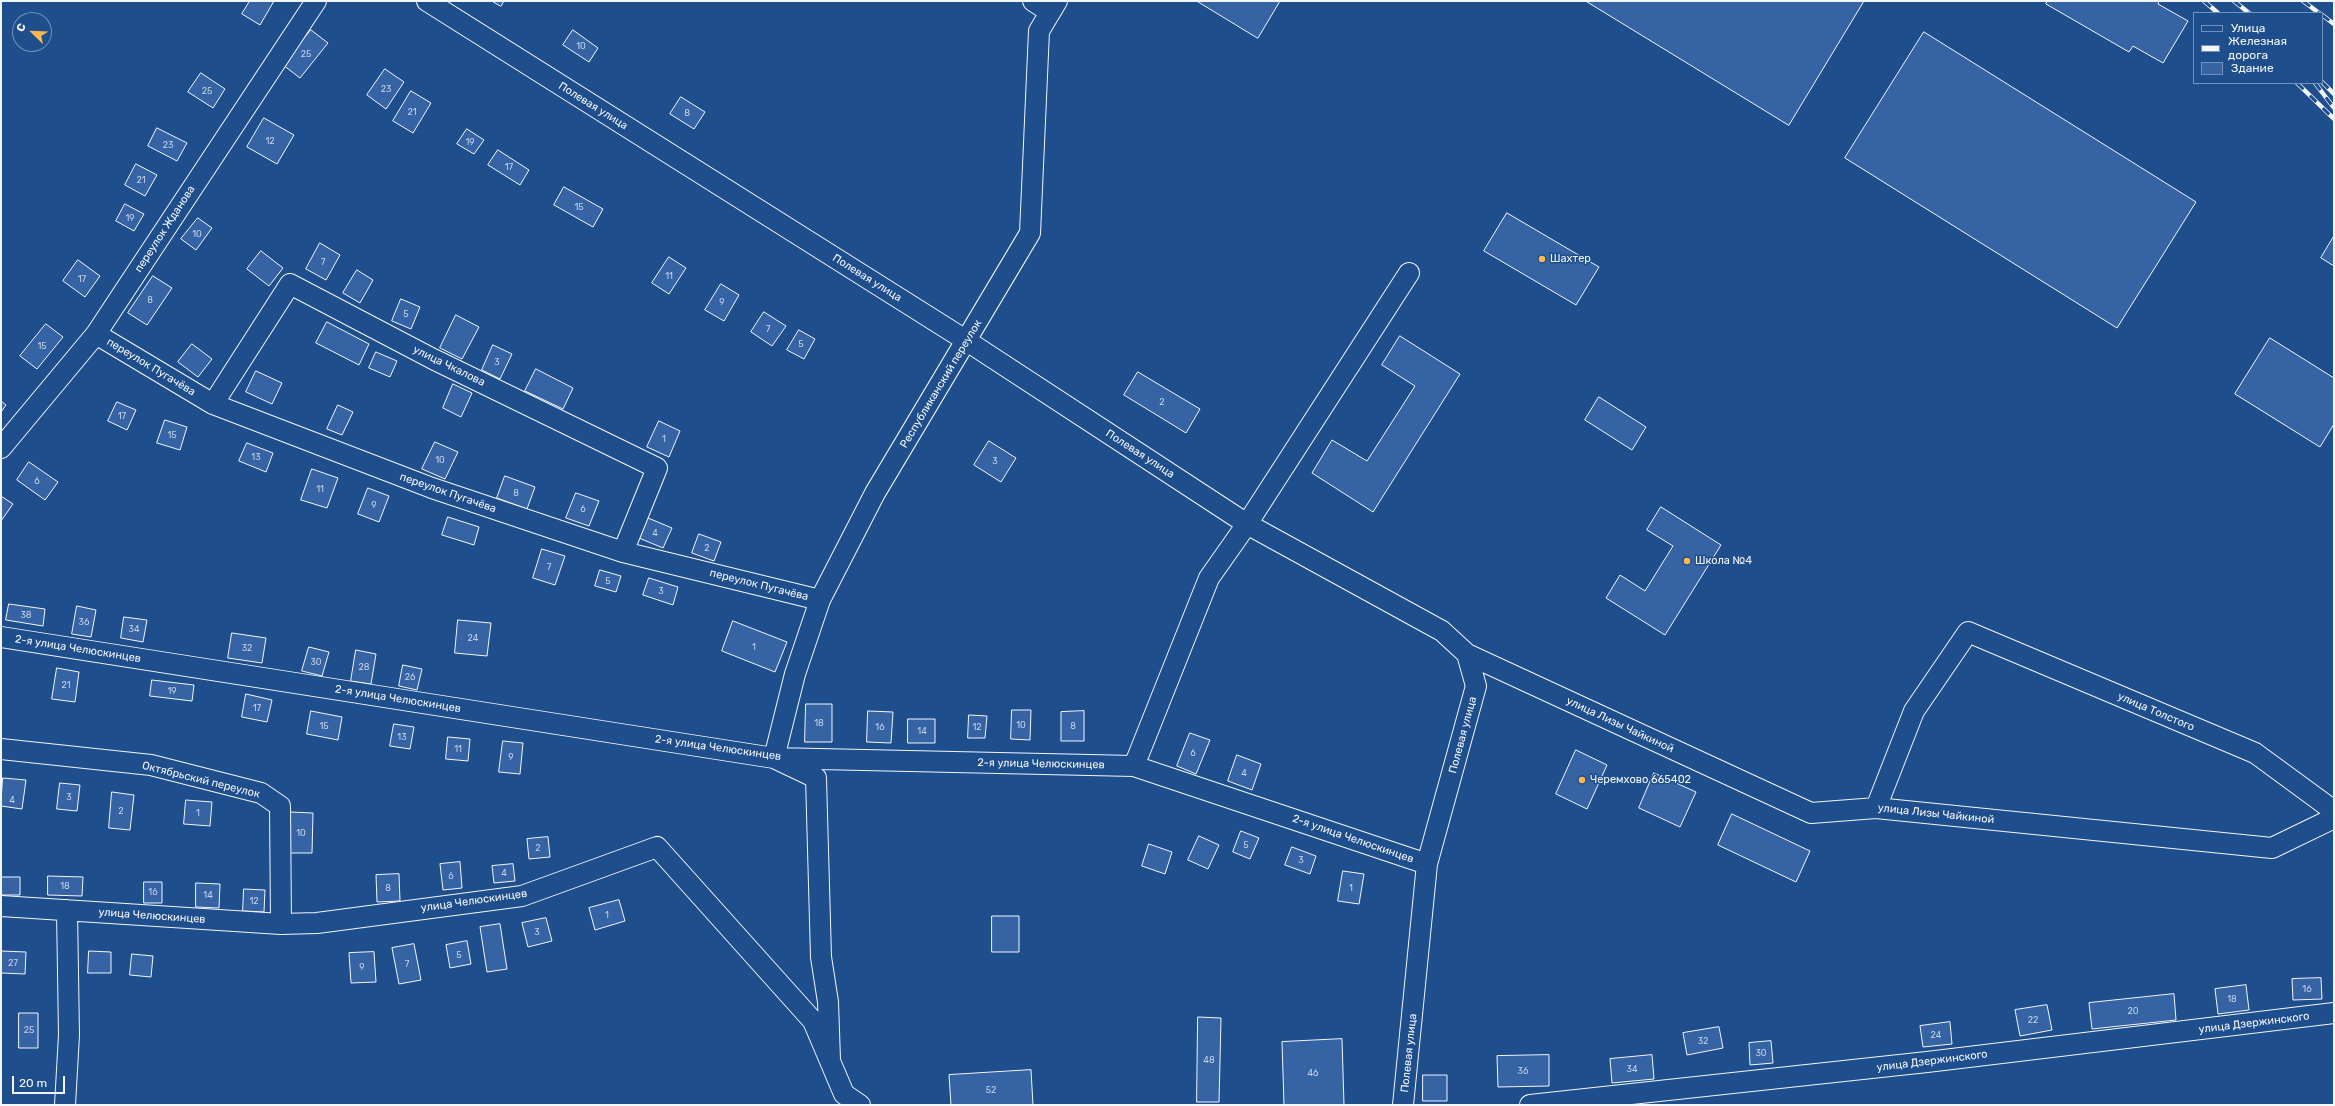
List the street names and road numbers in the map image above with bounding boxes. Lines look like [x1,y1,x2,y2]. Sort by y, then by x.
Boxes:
street label: Полевая улица [556,79,630,133]
street label: переулок Жданова [132,183,198,275]
street label: Полевая улица [830,251,904,305]
street label: Республиканский переулок [897,317,985,451]
street label: переулок Пугачёва [104,335,198,399]
street label: улица Чкалова [411,343,487,389]
street label: Полевая улица [1103,427,1177,481]
street label: переулок Пугачёва [398,470,498,516]
street label: переулок Пугачёва [708,566,810,604]
street label: 2-я улица Челюскинцев [14,633,142,665]
street label: 2-я улица Челюскинцев [334,683,462,715]
street label: улица Толстого [2116,690,2196,734]
street label: улица Лизы Чайкиной [1564,694,1676,756]
street label: Полевая улица [1446,695,1480,775]
street label: 2-я улица Челюскинцев [654,733,782,763]
street label: 2-я улица Челюскинцев [977,756,1105,772]
street label: Октябрьский переулок [141,759,261,801]
street label: улица Лизы Чайкиной [1877,801,1995,827]
street label: 2-я улица Челюскинцев [1291,812,1415,866]
street label: улица Челюскинцев [420,887,528,915]
street label: улица Челюскинцев [98,906,206,926]
street label: улица Дзержинского [2198,1010,2310,1036]
street label: Полевая улица [1398,1013,1420,1093]
street label: улица Дзержинского [1876,1048,1988,1074]

